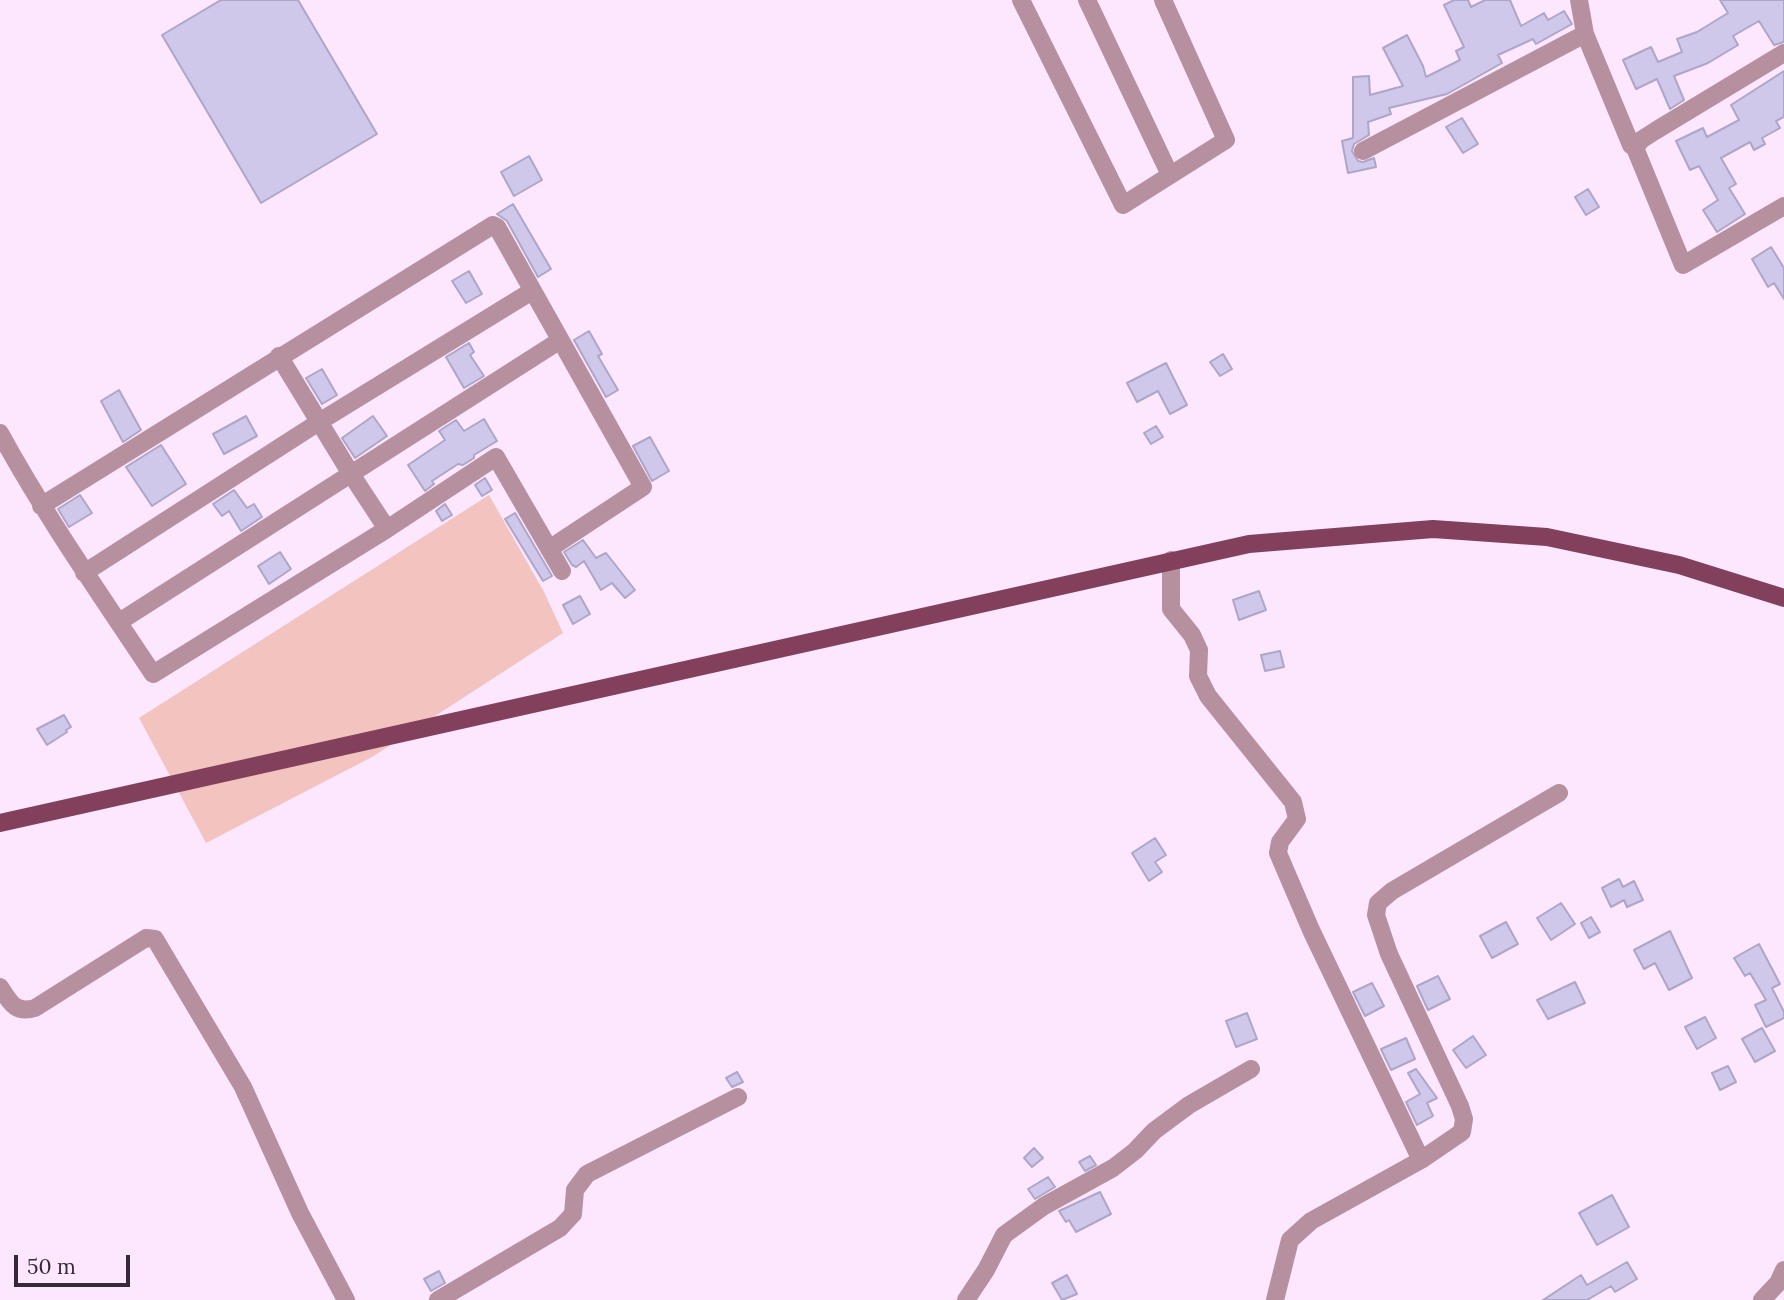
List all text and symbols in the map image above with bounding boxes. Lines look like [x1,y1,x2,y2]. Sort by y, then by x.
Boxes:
scale bar [18,1240,133,1284]
text: 50 m [27,1253,76,1280]

